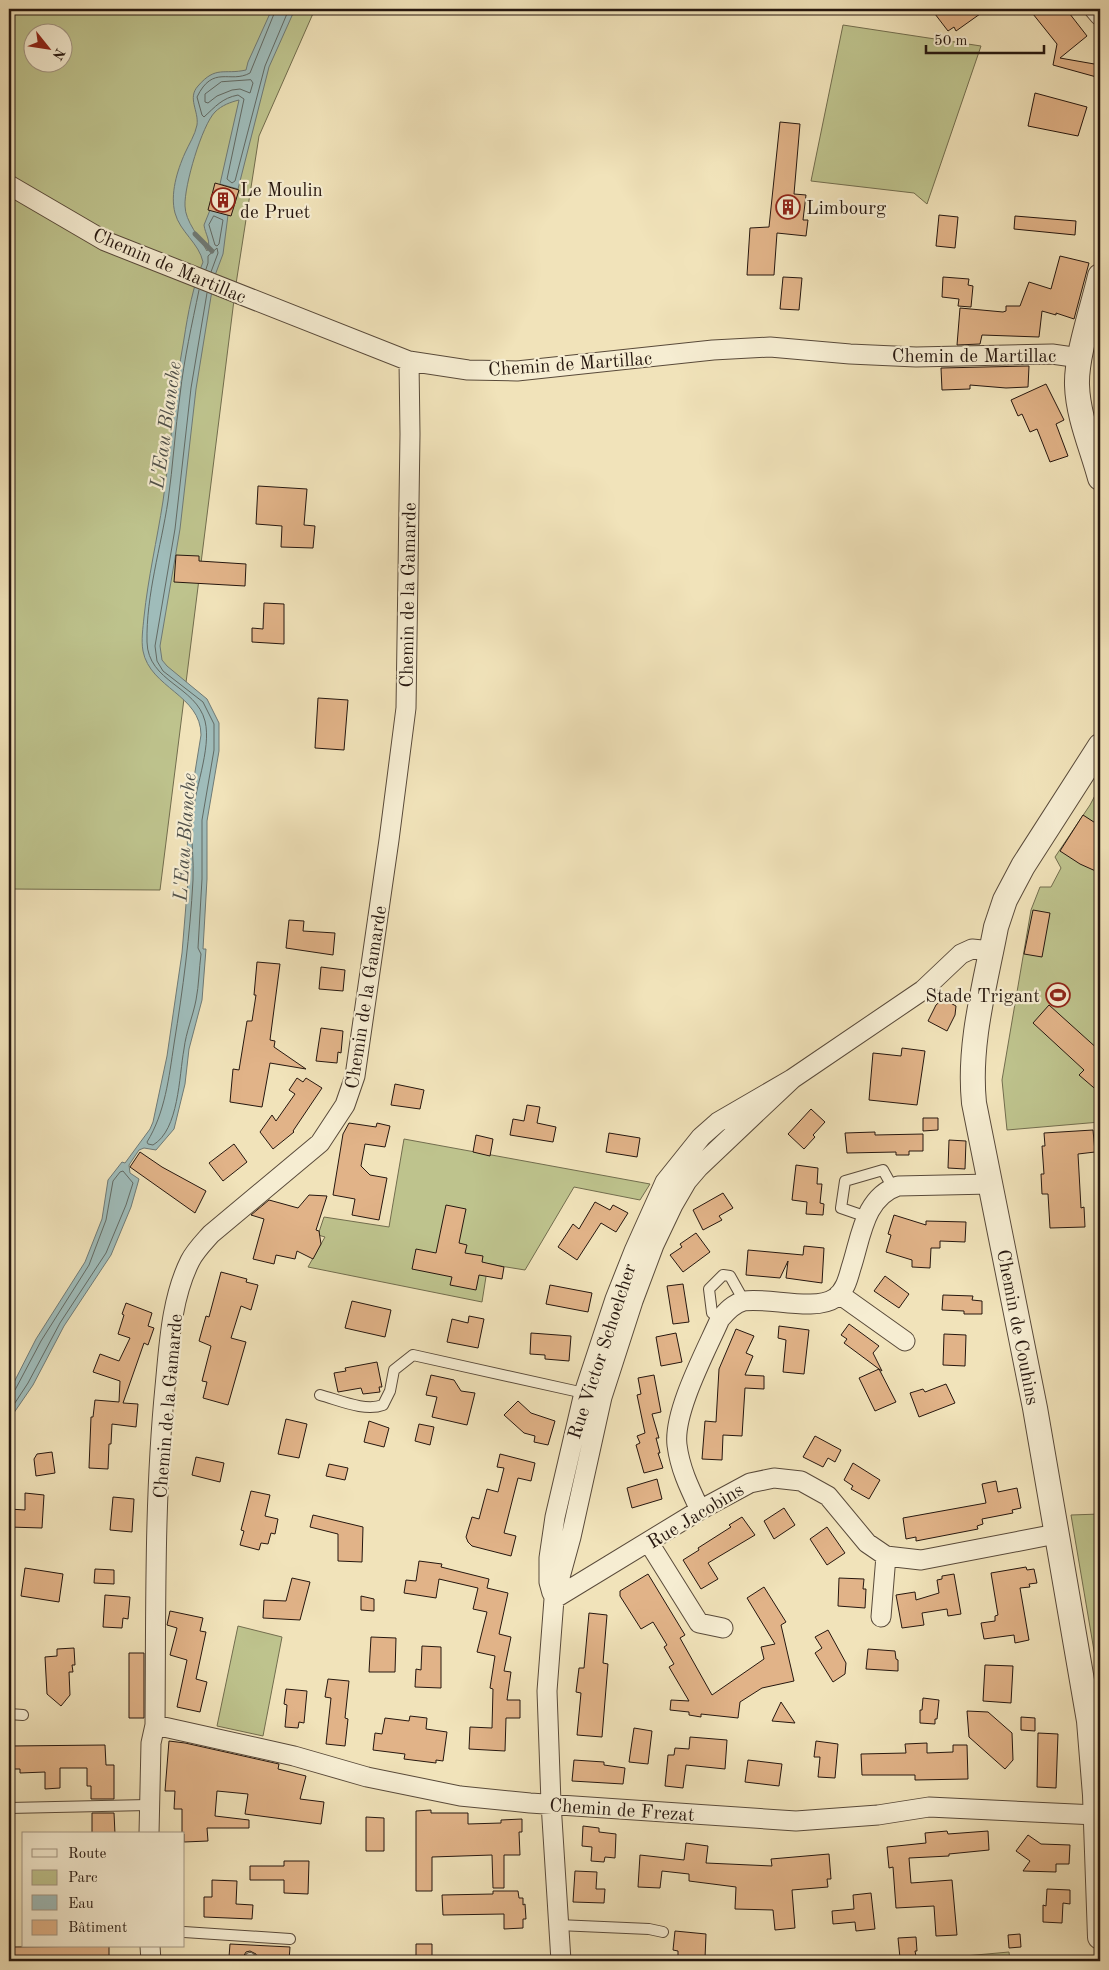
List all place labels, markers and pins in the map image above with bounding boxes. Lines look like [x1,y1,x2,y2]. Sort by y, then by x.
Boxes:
place label: Le Moulin de Pruet [240,182,323,223]
building icon: Le Moulin de Pruet [210,187,236,213]
building icon: Limbourg [775,194,801,220]
place label: Limbourg [806,200,887,219]
sports icon: Stade Trigant [1045,982,1071,1008]
place label: Stade Trigant [925,988,1040,1007]

